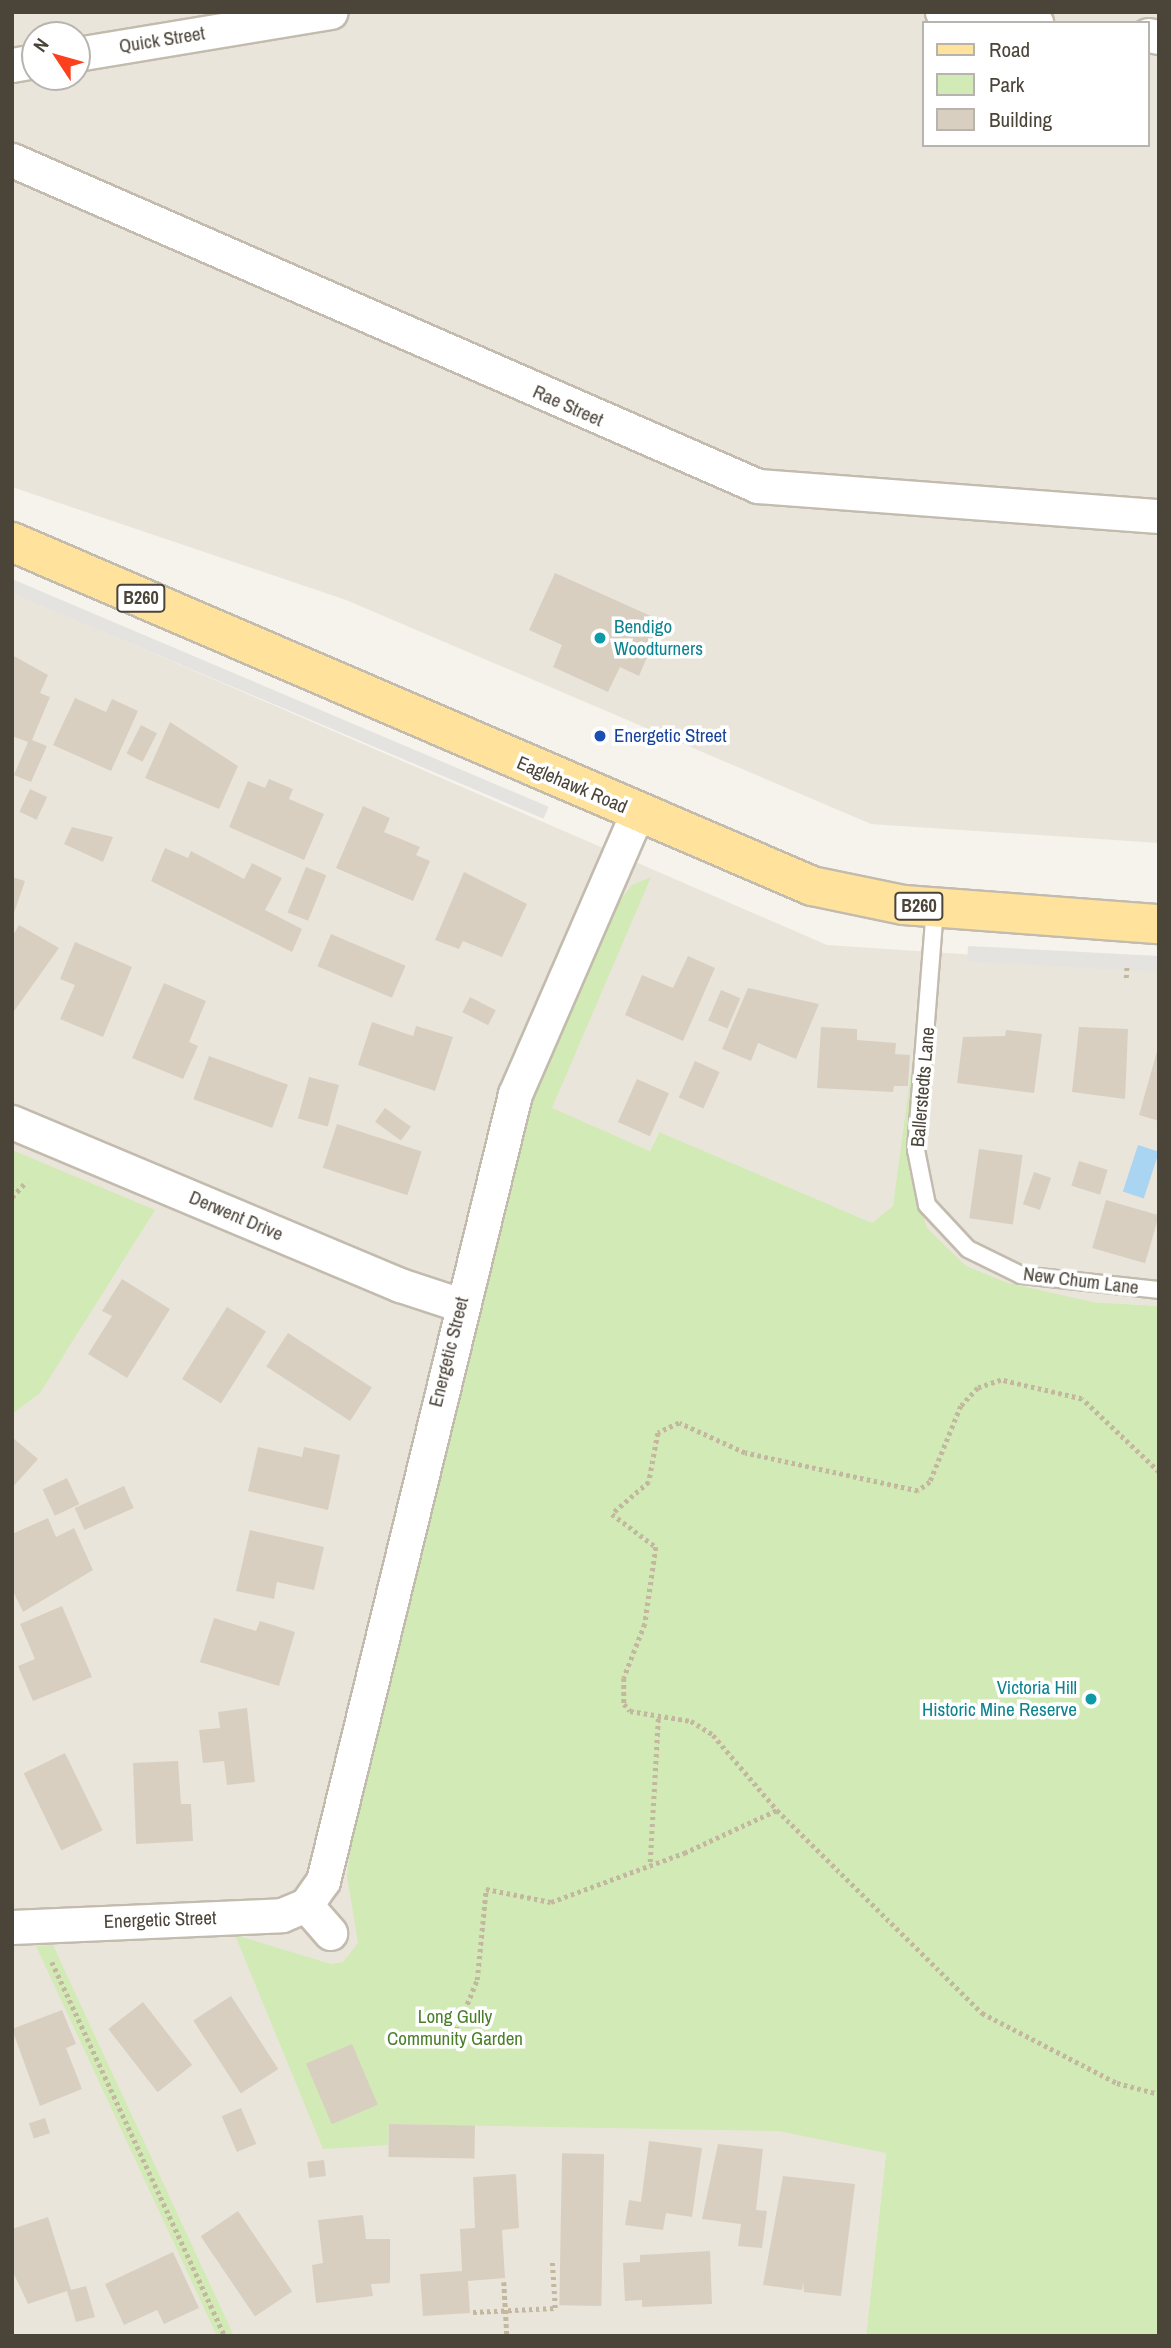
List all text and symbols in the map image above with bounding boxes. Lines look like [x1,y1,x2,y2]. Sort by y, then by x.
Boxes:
north arrow [21,21,91,91]
legend [922,21,1150,147]
street label: Quick Street [117,22,207,58]
text: N [27,33,54,57]
text: Road [989,35,1030,64]
text: Park [989,70,1024,99]
text: Building [989,105,1052,134]
street label: Rae Street [529,380,607,432]
road number: B260 [115,584,167,612]
place label: Bendigo Woodturners [614,616,703,660]
marker: Bendigo Woodturners [592,630,608,646]
place label: Energetic Street [614,725,727,747]
marker: Energetic Street [592,728,608,744]
street label: Eaglehawk Road [513,751,631,819]
road number: B260 [893,891,945,920]
street label: Ballerstedts Lane [906,1026,940,1148]
street label: Derwent Drive [186,1186,286,1246]
street label: New Chum Lane [1022,1263,1140,1299]
street label: Energetic Street [424,1295,474,1409]
place label: Victoria Hill Historic Mine Reserve [922,1677,1077,1721]
marker: Victoria Hill Historic Mine Reserve [1083,1691,1099,1707]
street label: Energetic Street [103,1907,217,1933]
park label: Long Gully Community Garden [387,2006,523,2050]

